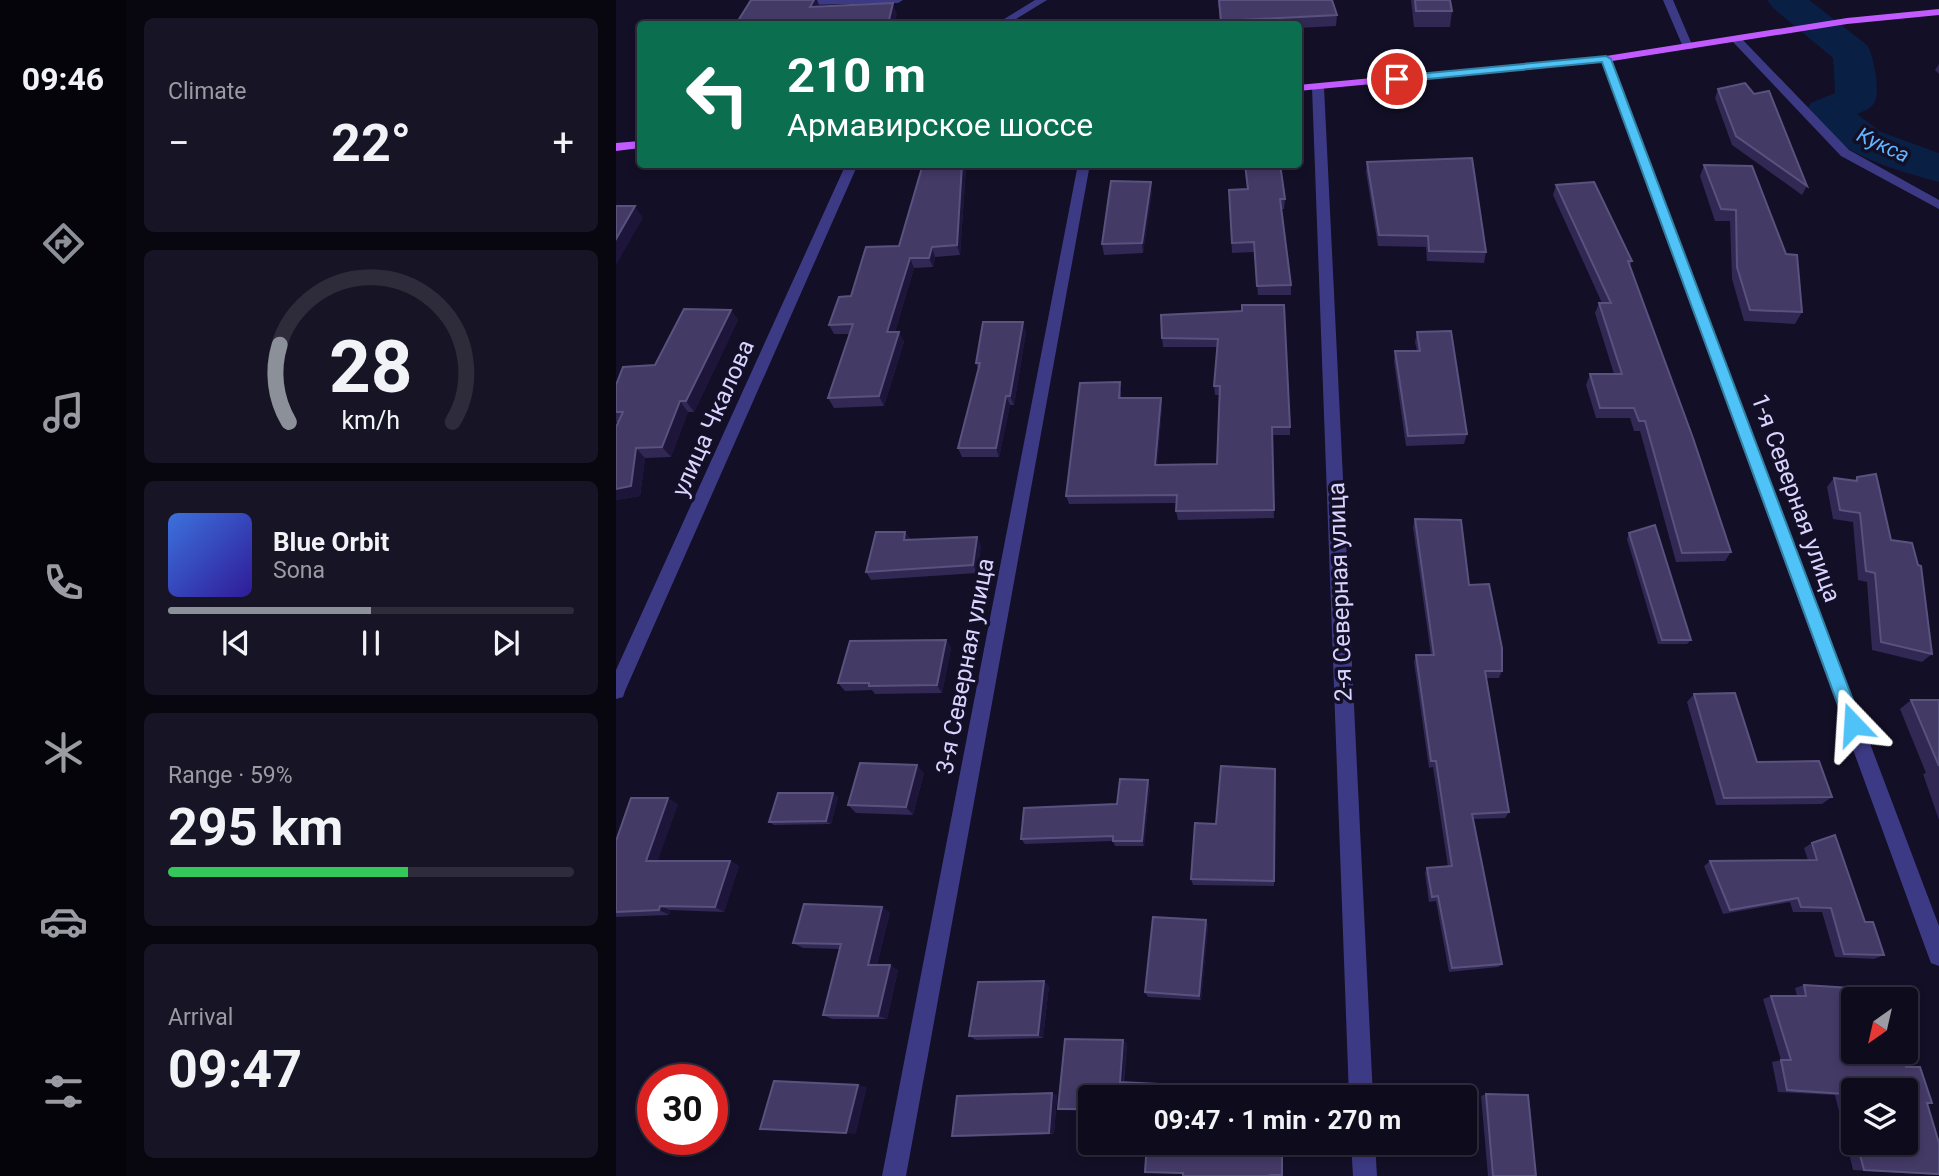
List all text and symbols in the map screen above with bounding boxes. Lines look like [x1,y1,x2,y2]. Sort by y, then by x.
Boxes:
text: 210 m [787,47,926,104]
icon: left [672,49,763,140]
pin [1367,49,1427,109]
text: 09:46 [22,60,104,98]
icon: arrive [1378,60,1416,98]
text: Climate [168,78,247,105]
text: Армавирское шоссе [787,106,1093,144]
text: 22° [331,113,411,174]
text: − [168,121,190,165]
text: + [552,121,574,165]
water label: Кукса [1853,123,1913,167]
icon: directions [39,219,88,268]
text: 28 [329,325,413,411]
street label: улица Чкалова [666,335,760,501]
icon: music [39,388,88,437]
street label: 1-я Северная улица [1745,390,1847,606]
text: km/h [342,406,400,435]
street label: 2-я Северная улица [1322,482,1358,702]
text: Blue Orbit [273,527,389,557]
street label: 3-я Северная улица [930,556,1000,776]
text: Sona [273,557,325,584]
icon: phone [39,558,88,607]
icon: previous [217,624,255,662]
icon: pause [352,624,390,662]
icon: next [487,624,525,662]
position arrow [1816,687,1890,761]
icon: climate [39,728,88,777]
text: Range · 59% [168,762,293,789]
text: 295 km [168,797,343,858]
icon: car [39,897,88,946]
north arrow [1841,987,1918,1064]
map controls [1841,987,1918,1155]
text: Arrival [168,1004,233,1031]
text: 09:47 [168,1039,302,1100]
speed limit sign: 30 [637,1064,728,1155]
icon: filters [39,1067,88,1116]
button: layers [1841,1078,1918,1155]
text: 09:47 · 1 min · 270 m [1154,1105,1401,1135]

